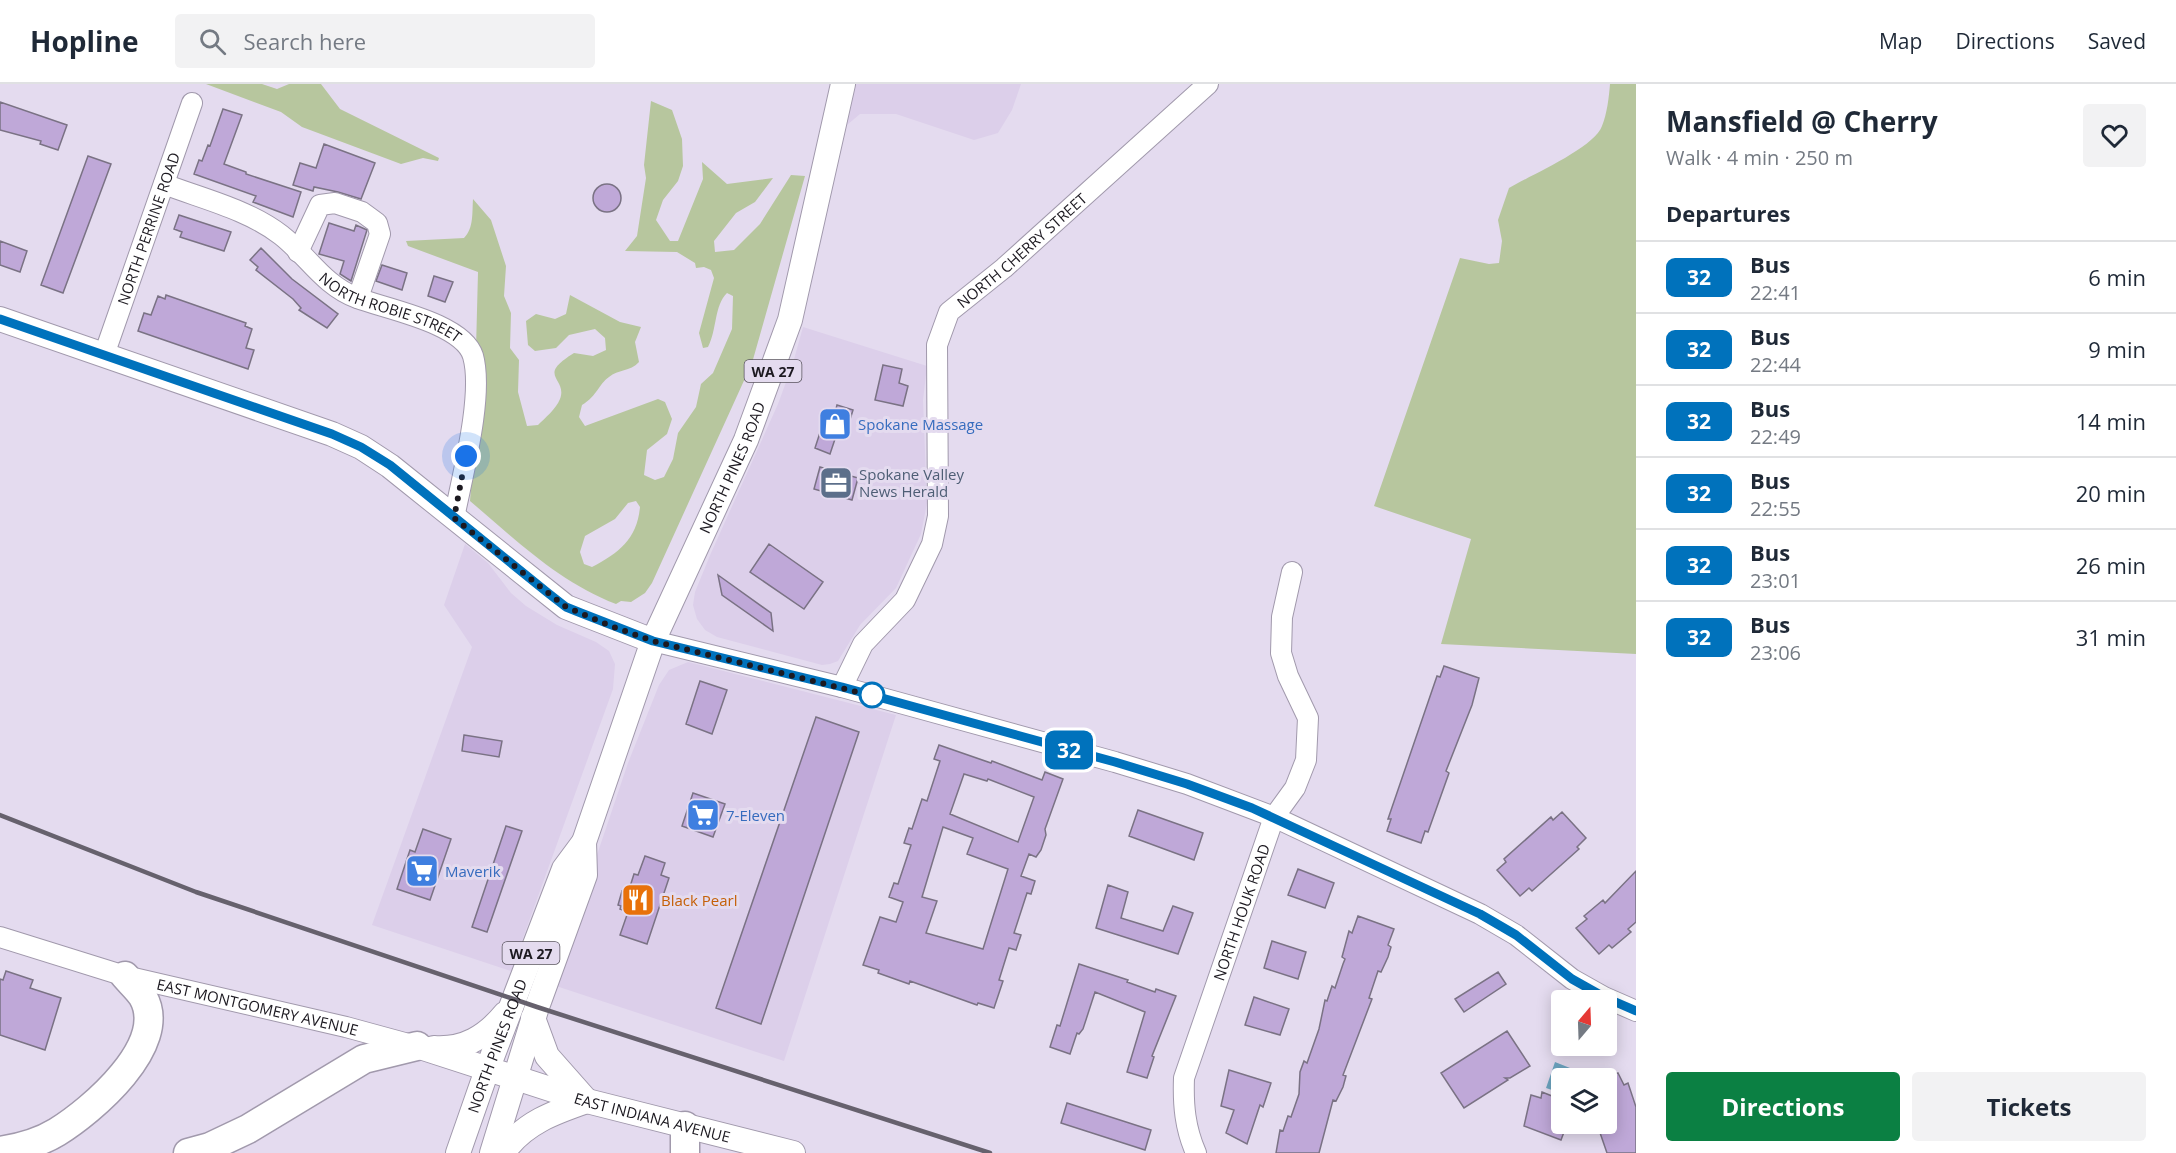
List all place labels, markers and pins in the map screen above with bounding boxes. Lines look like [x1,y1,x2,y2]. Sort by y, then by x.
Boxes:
shop icon: Spokane Massage [817,406,853,442]
place label: Spokane Massage [858,414,983,434]
place label: Spokane Valley News Herald [859,464,964,501]
office icon: Spokane Valley News Herald [818,465,854,501]
unlabelled marker [859,682,885,708]
supermarket icon: 7-Eleven [685,797,721,833]
place label: 7-Eleven [726,805,785,825]
supermarket icon: Maverik [404,853,440,889]
place label: Maverik [445,861,501,881]
restaurant icon: Black Pearl [620,882,656,918]
place label: Black Pearl [661,890,737,910]

